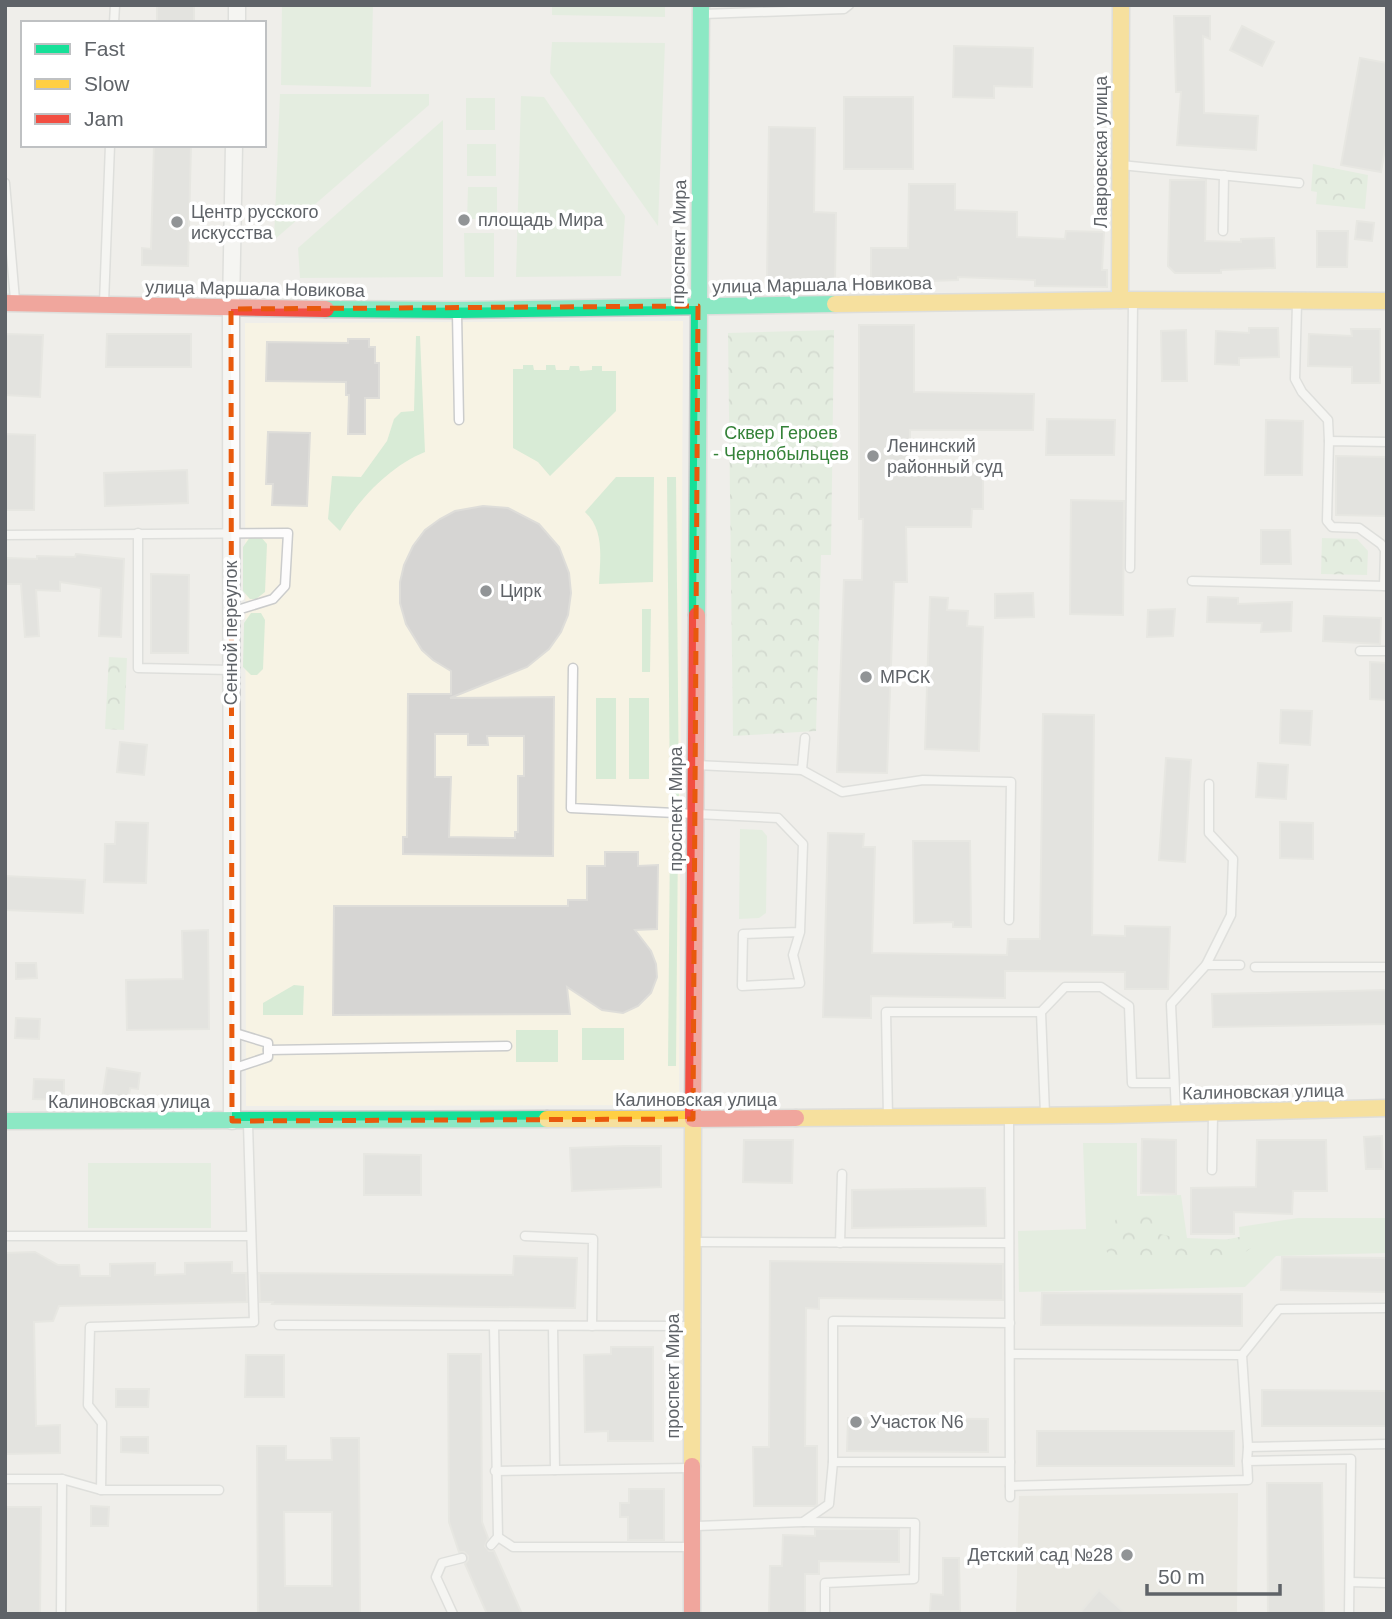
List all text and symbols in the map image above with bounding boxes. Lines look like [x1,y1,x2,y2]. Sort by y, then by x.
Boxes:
legend [21,21,266,147]
text: Fast [84,37,125,60]
text: Slow [84,72,130,95]
street label: Лавровская улица [1091,75,1111,228]
text: Jam [84,107,124,130]
street label: проспект Мира [668,178,690,305]
place label: Центр русского искусства [191,202,318,243]
place label: площадь Мира [478,210,604,230]
marker: площадь Мира [456,212,472,228]
marker: Центр русского искусства [169,214,185,230]
street label: улица Маршала Новикова [712,273,933,297]
street label: улица Маршала Новикова [145,277,366,301]
park label: Сквер Героев - Чернобыльцев [713,423,849,464]
place label: Ленинский районный суд [887,436,1003,477]
marker: Ленинский районный суд [865,448,881,464]
street label: Сенной переулок [221,561,241,705]
place label: Цирк [500,581,541,601]
marker: Цирк [478,583,494,599]
place label: МРСК [880,667,931,687]
marker: МРСК [858,669,874,685]
street label: проспект Мира [666,746,686,871]
street label: Калиновская улица [1182,1081,1345,1103]
street label: Калиновская улица [615,1090,778,1110]
street label: Калиновская улица [48,1092,211,1112]
street label: проспект Мира [663,1313,683,1438]
place label: Участок N6 [870,1412,964,1432]
marker: Участок N6 [848,1414,864,1430]
place label: Детский сад №28 [968,1545,1113,1565]
marker: Детский сад №28 [1119,1547,1135,1563]
scale bar [1147,1552,1280,1596]
text: 50 m [1158,1565,1205,1588]

